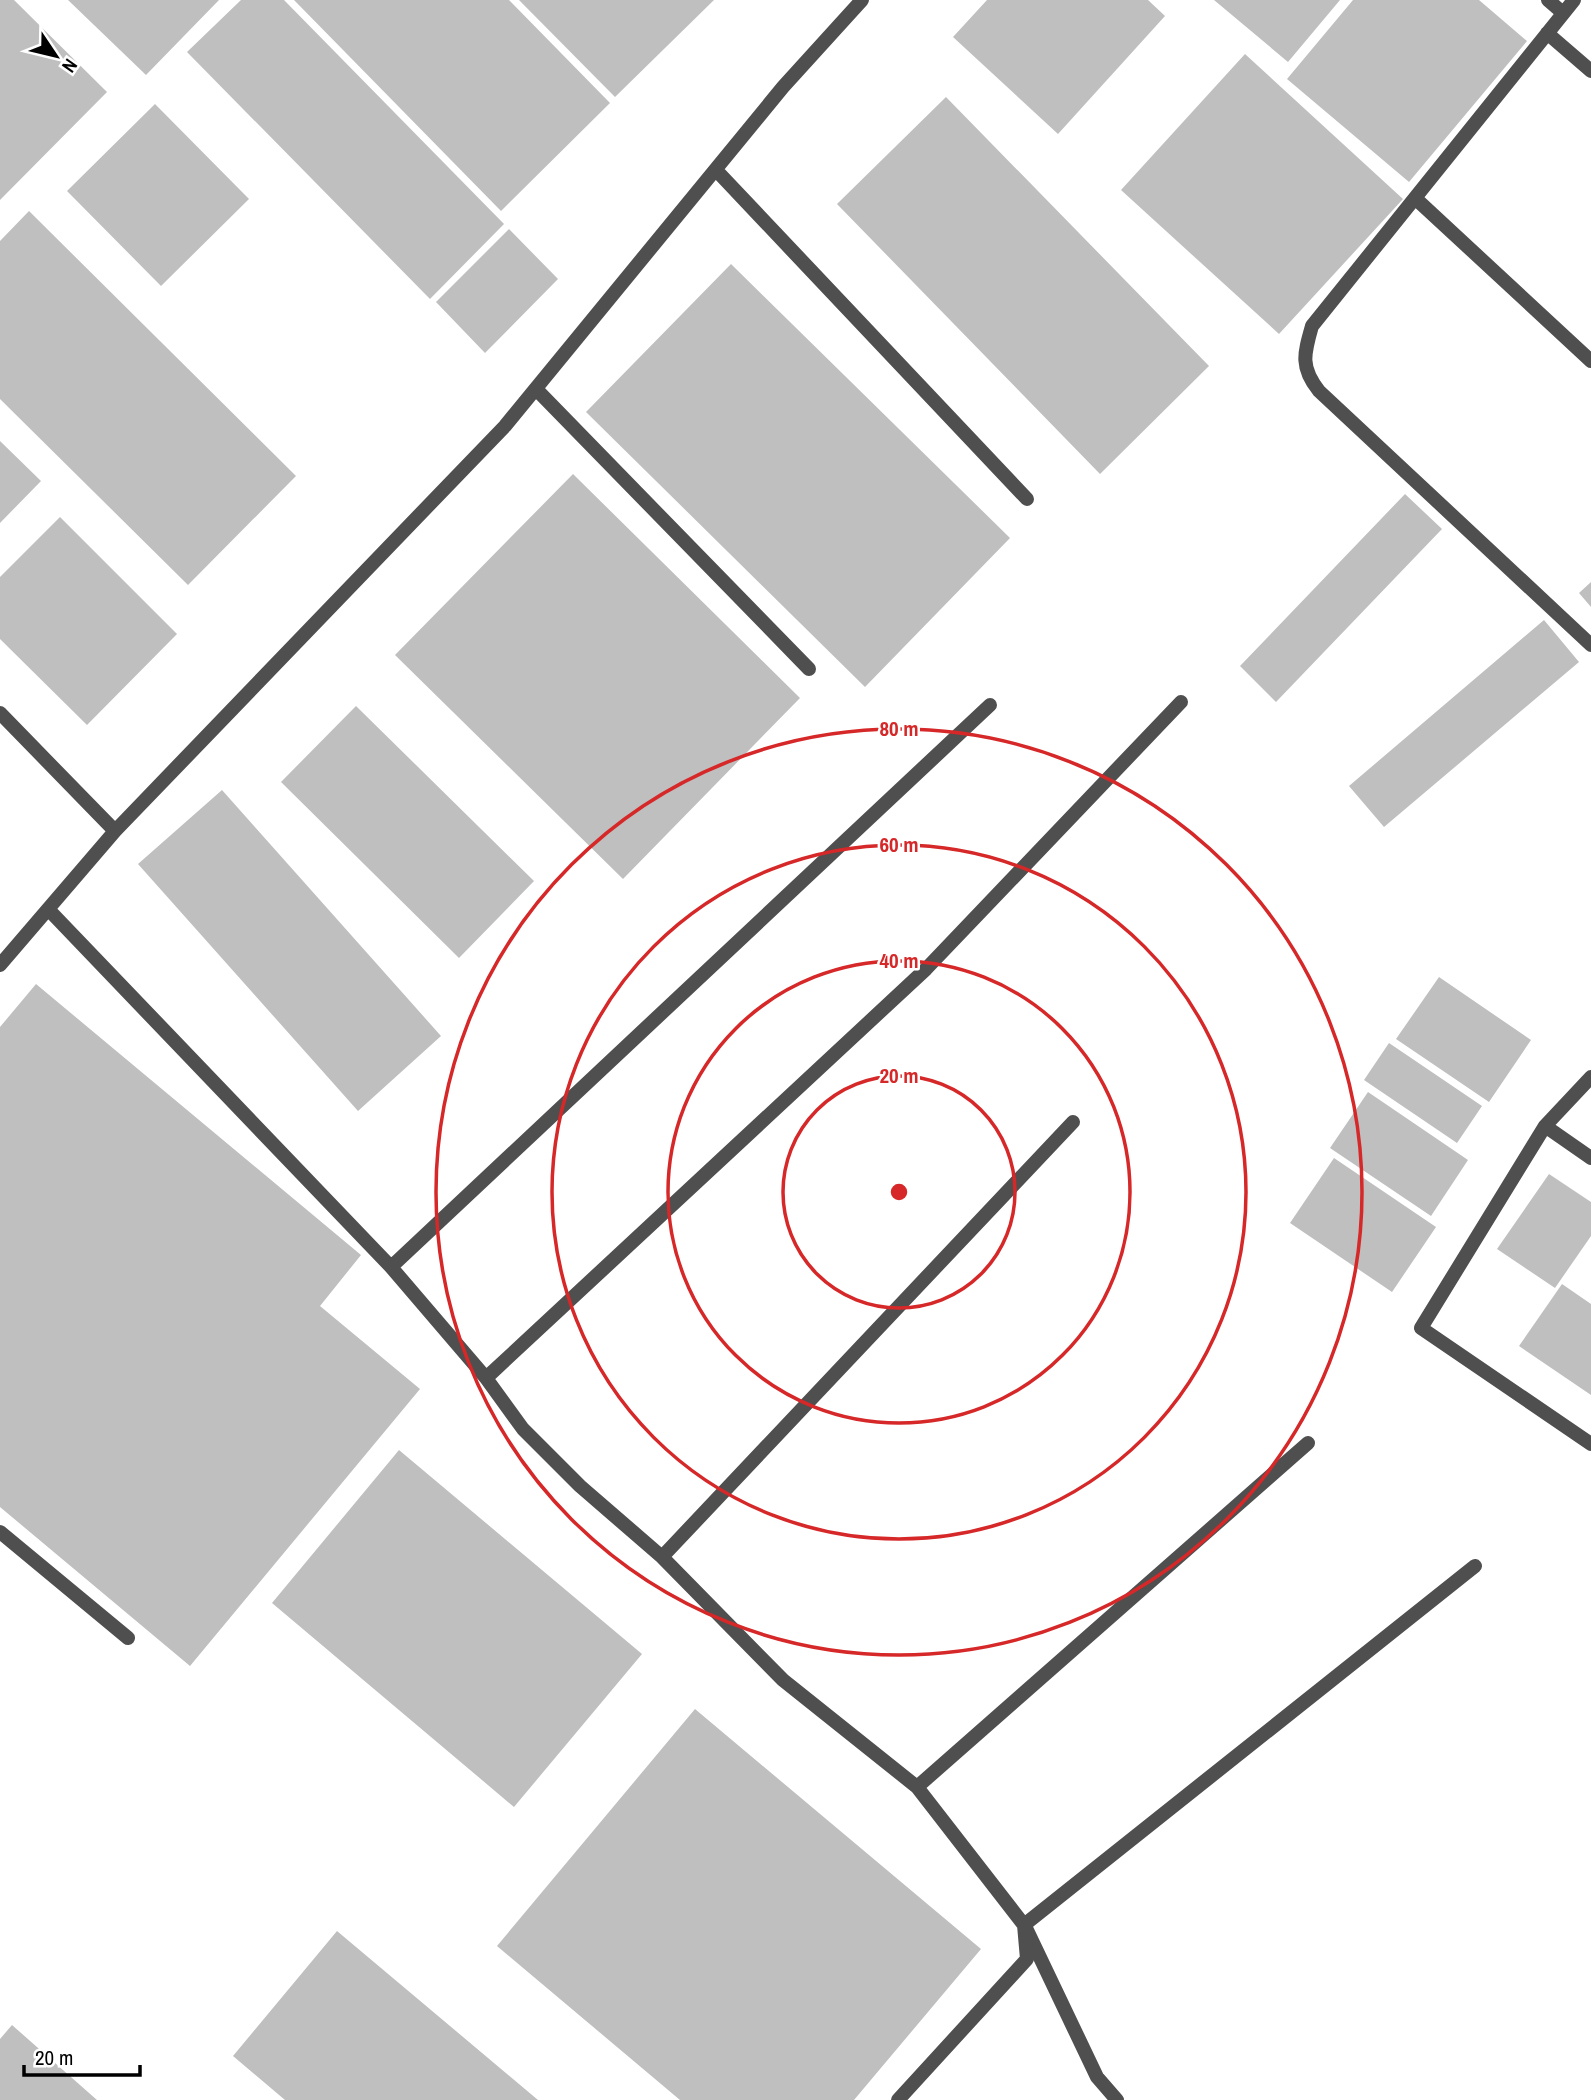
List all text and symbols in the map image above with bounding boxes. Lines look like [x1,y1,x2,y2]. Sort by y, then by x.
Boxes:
north arrow [21,21,91,91]
text: N [56,54,84,78]
text: 80 m [879,714,919,743]
text: 60 m [879,830,919,859]
text: 40 m [879,946,919,975]
text: 20 m [879,1061,919,1090]
centre of rings [887,1180,911,1204]
scale bar [24,2034,140,2078]
text: 20 m [35,2043,73,2072]

